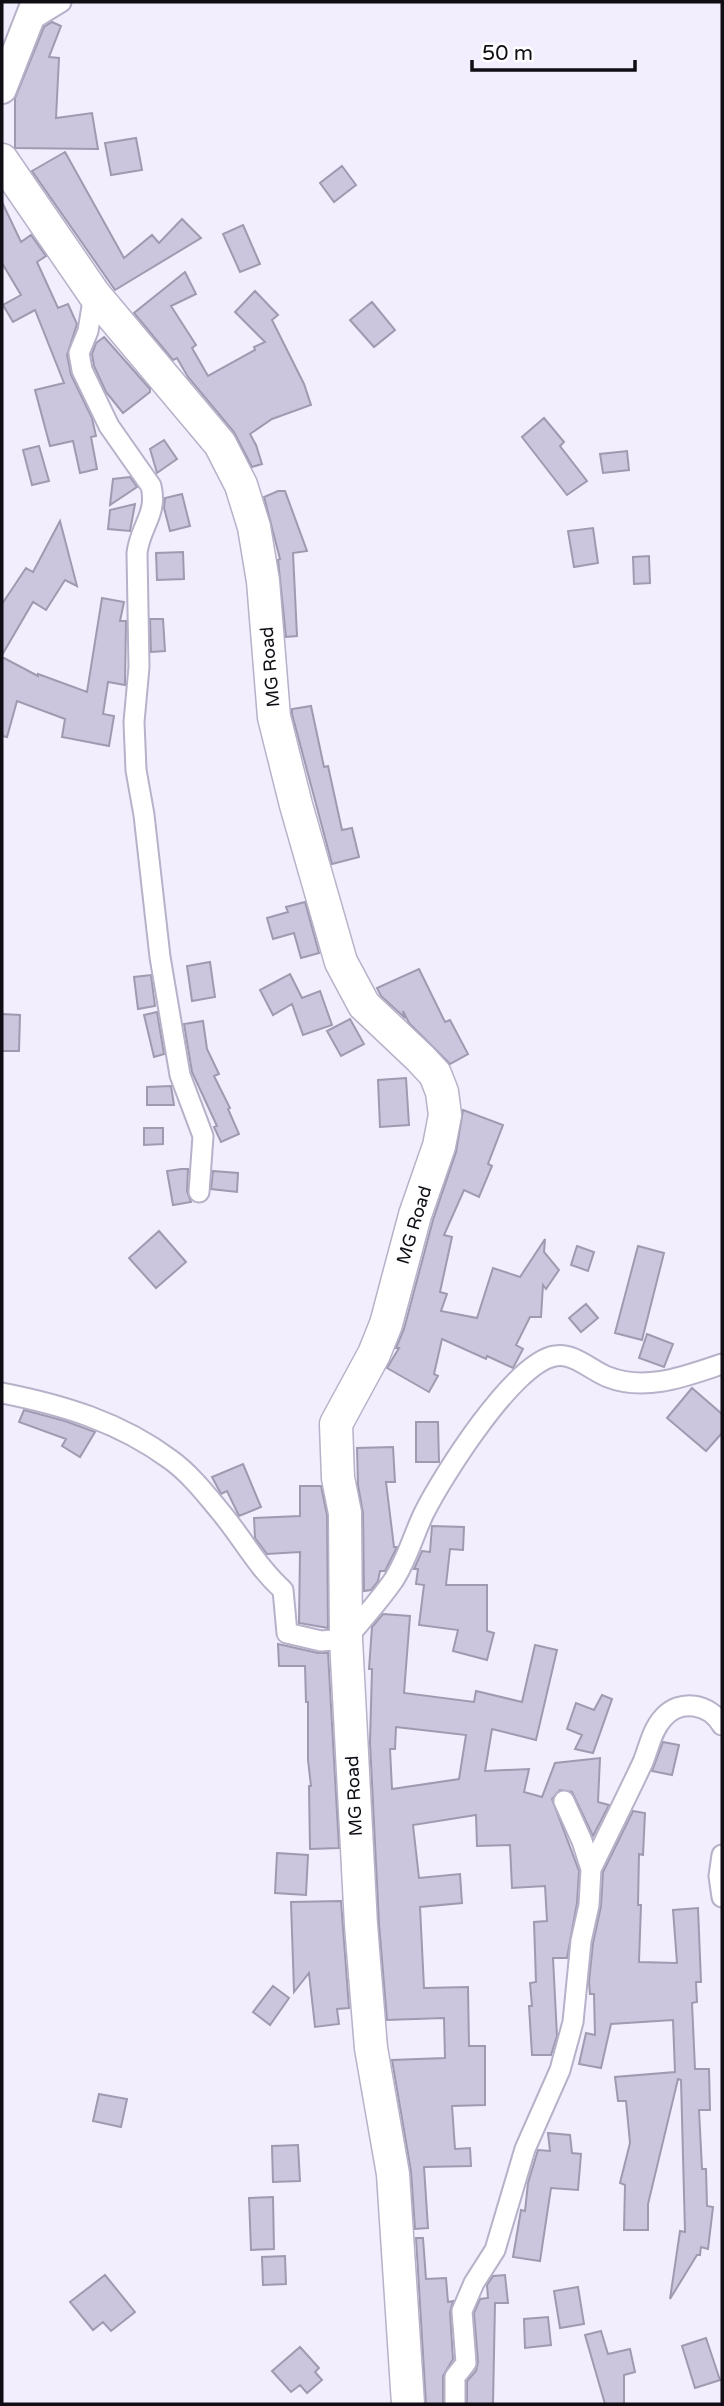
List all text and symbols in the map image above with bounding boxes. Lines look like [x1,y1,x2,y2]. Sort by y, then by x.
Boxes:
scale bar [472,28,635,72]
text: 50 m [482,41,533,66]
street label: MG Road [256,626,284,708]
street label: MG Road [392,1183,436,1267]
street label: MG Road [341,1755,367,1837]

